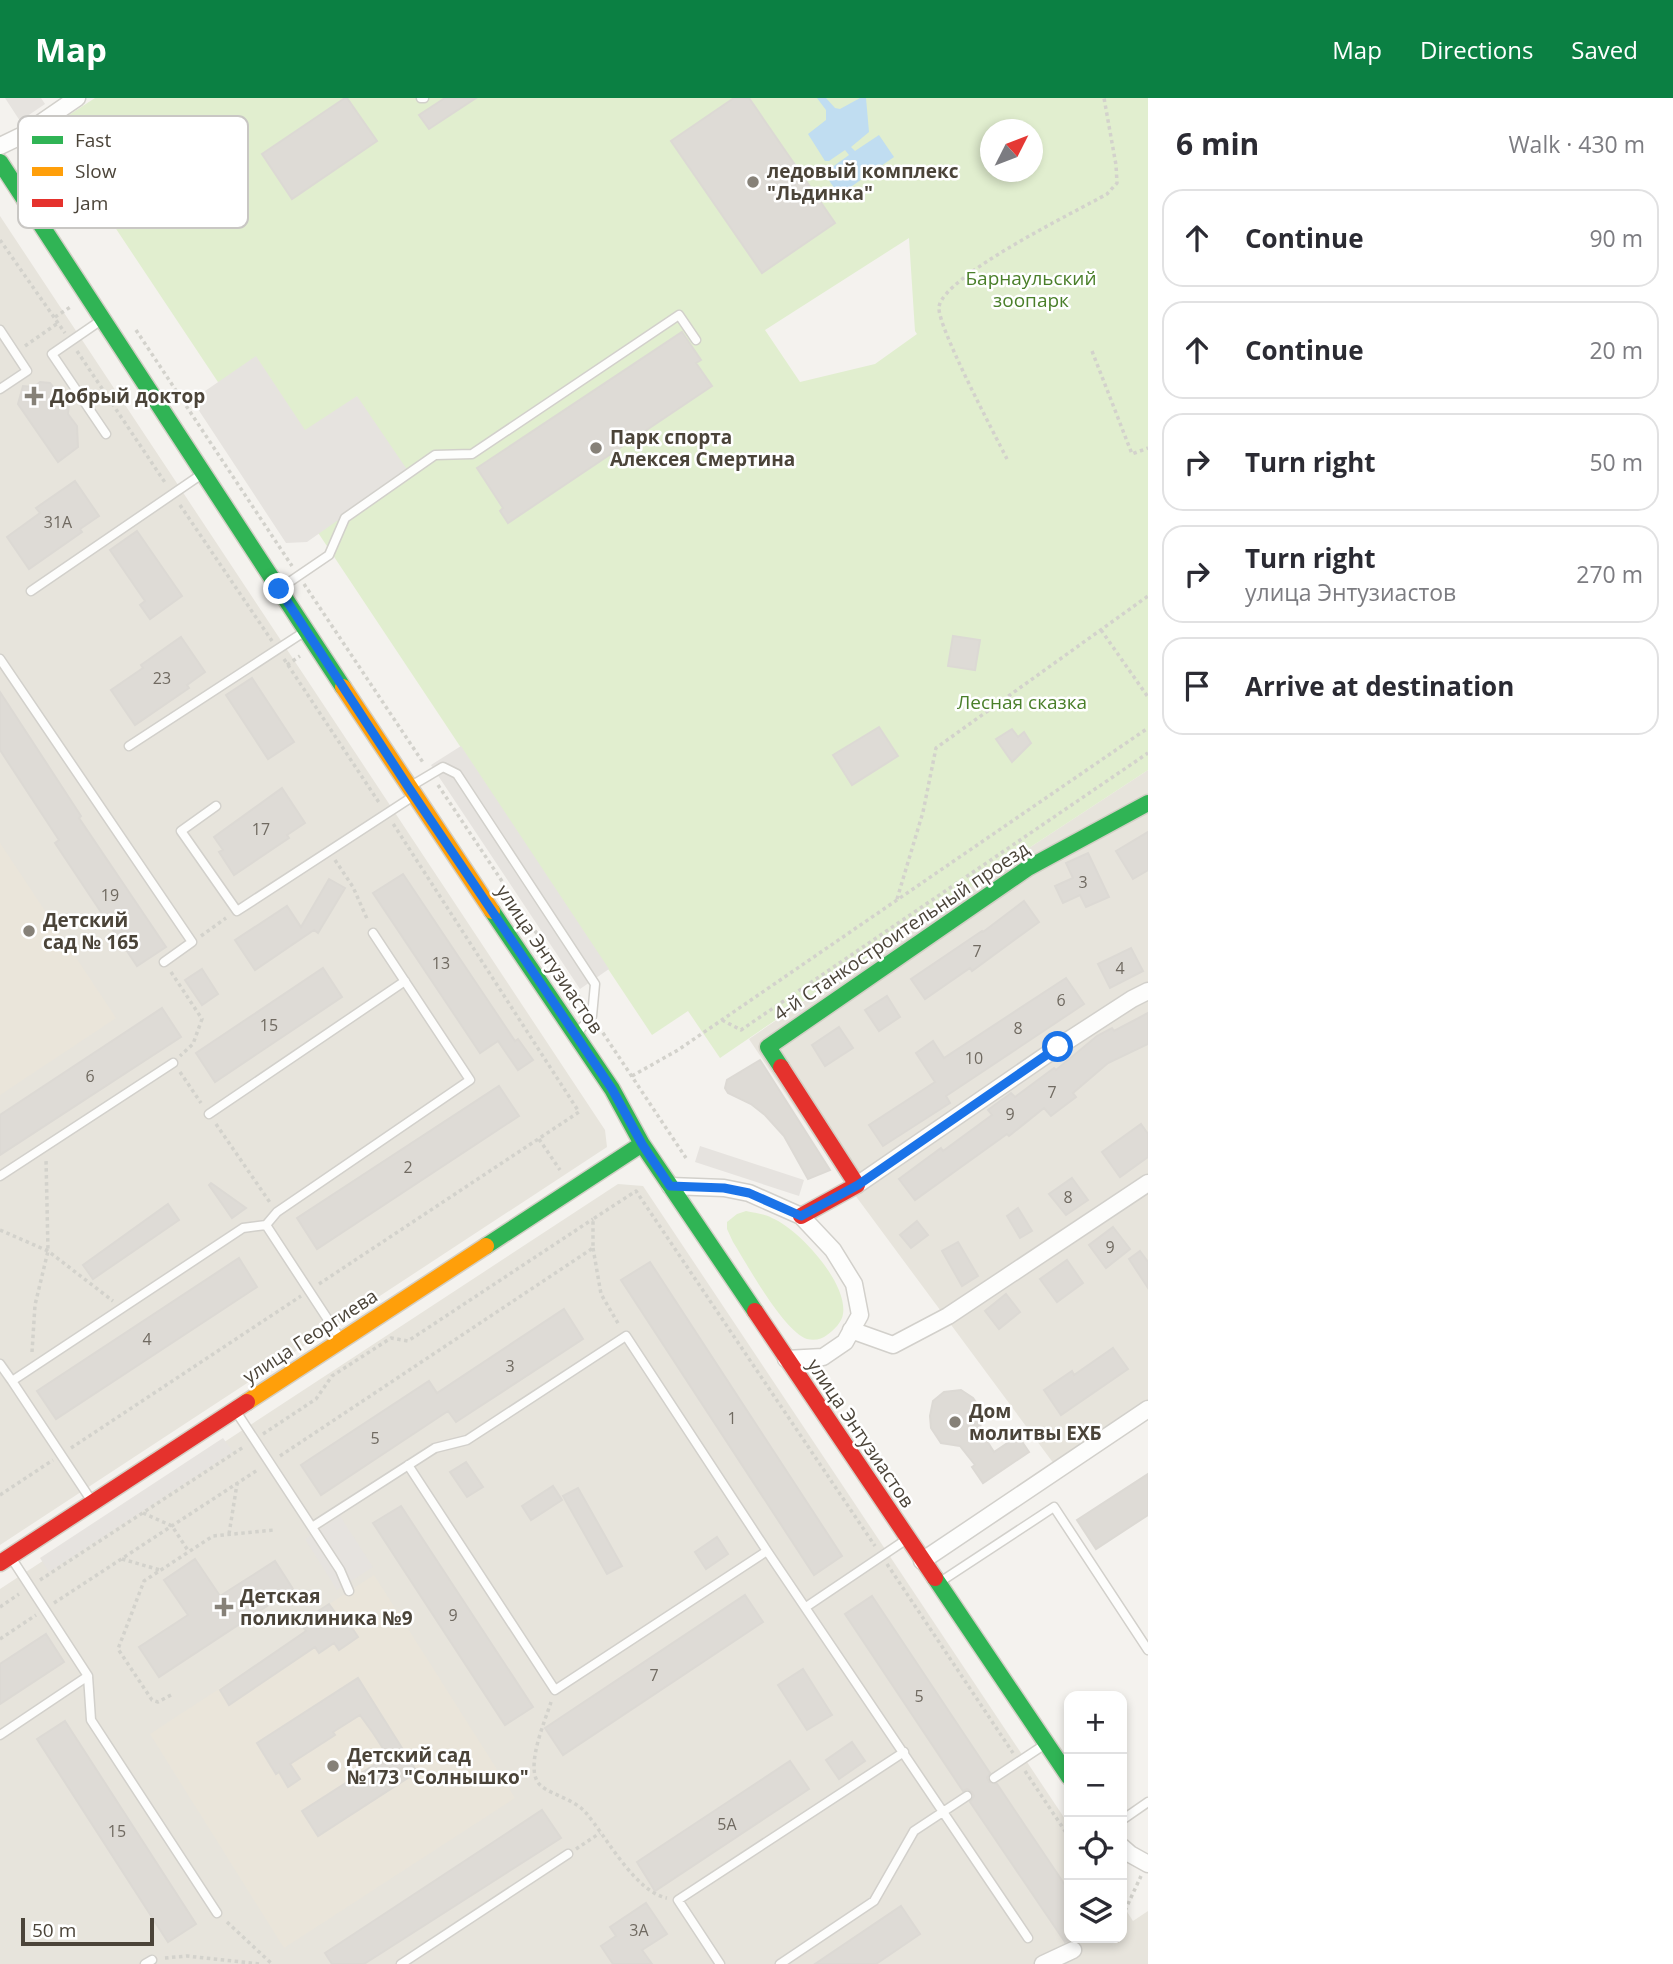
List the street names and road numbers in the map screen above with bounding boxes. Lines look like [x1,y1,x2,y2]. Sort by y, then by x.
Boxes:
street label: 4-й Станкостроительный проезд [768,836,1034,1026]
street label: улица Энтузиастов [490,879,610,1039]
street label: улица Георгиева [238,1283,382,1389]
street label: улица Энтузиастов [801,1353,921,1513]

